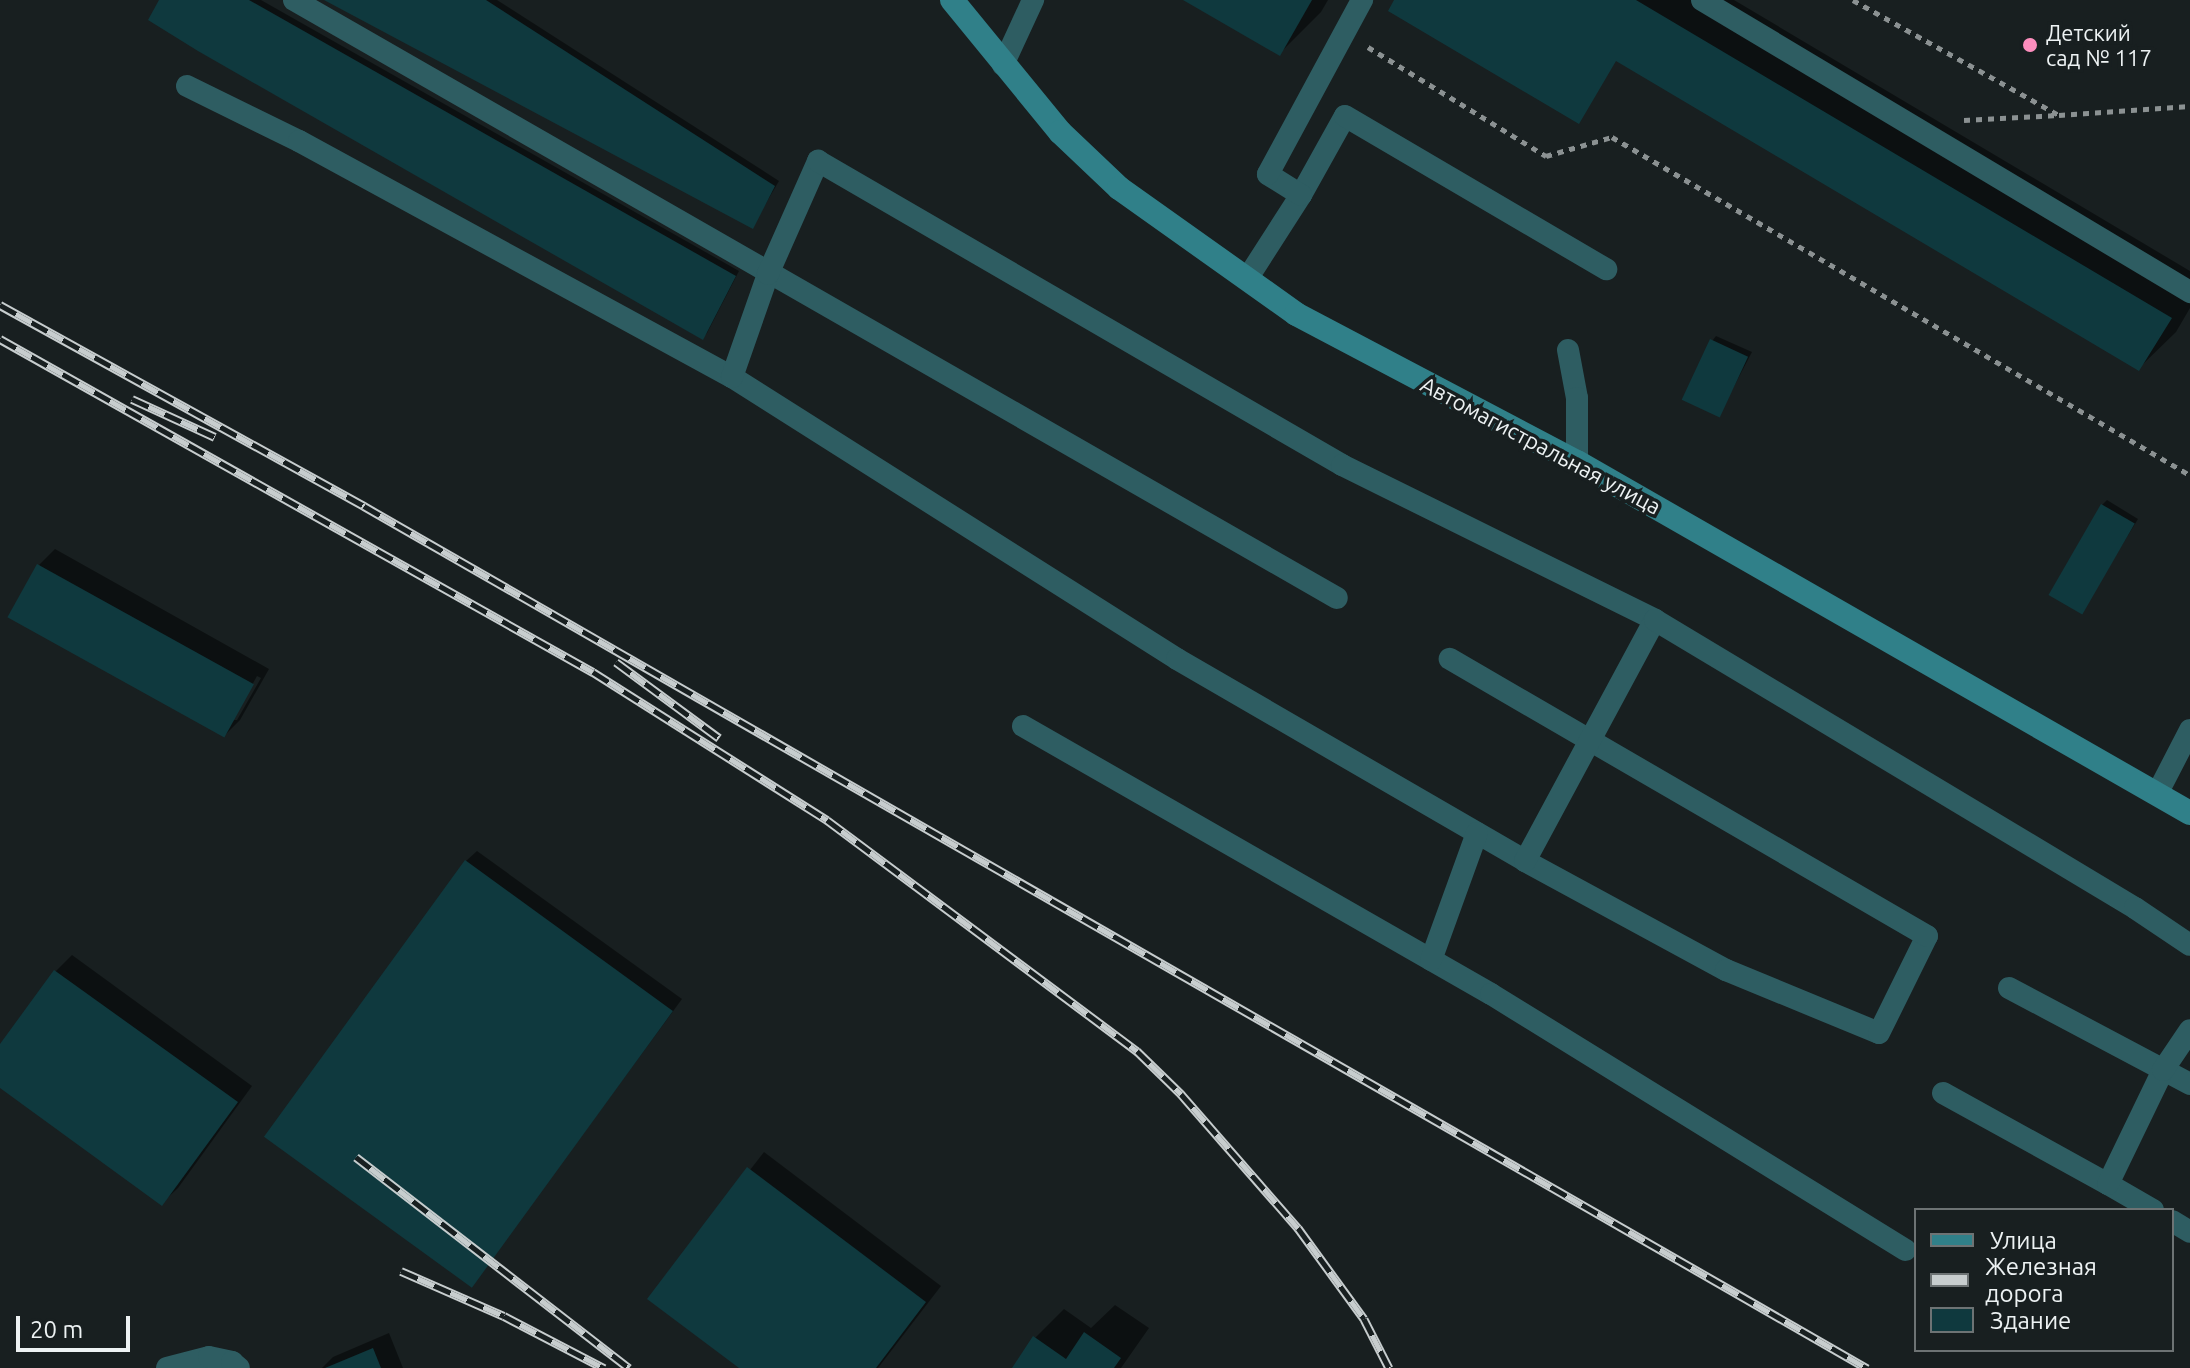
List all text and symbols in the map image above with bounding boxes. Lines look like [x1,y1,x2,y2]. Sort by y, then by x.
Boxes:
place label: Детский сад № 117 [2046,19,2152,70]
marker: Детский сад № 117 [2021,36,2039,54]
street label: Автомагистральная улица [1416,370,1666,520]
legend [1914,1208,2174,1352]
text: Улица [1990,1227,2057,1254]
text: Железная дорога [1985,1253,2097,1307]
scale bar [20,1300,134,1350]
text: Здание [1990,1307,2071,1334]
text: 20 m [30,1316,83,1343]

